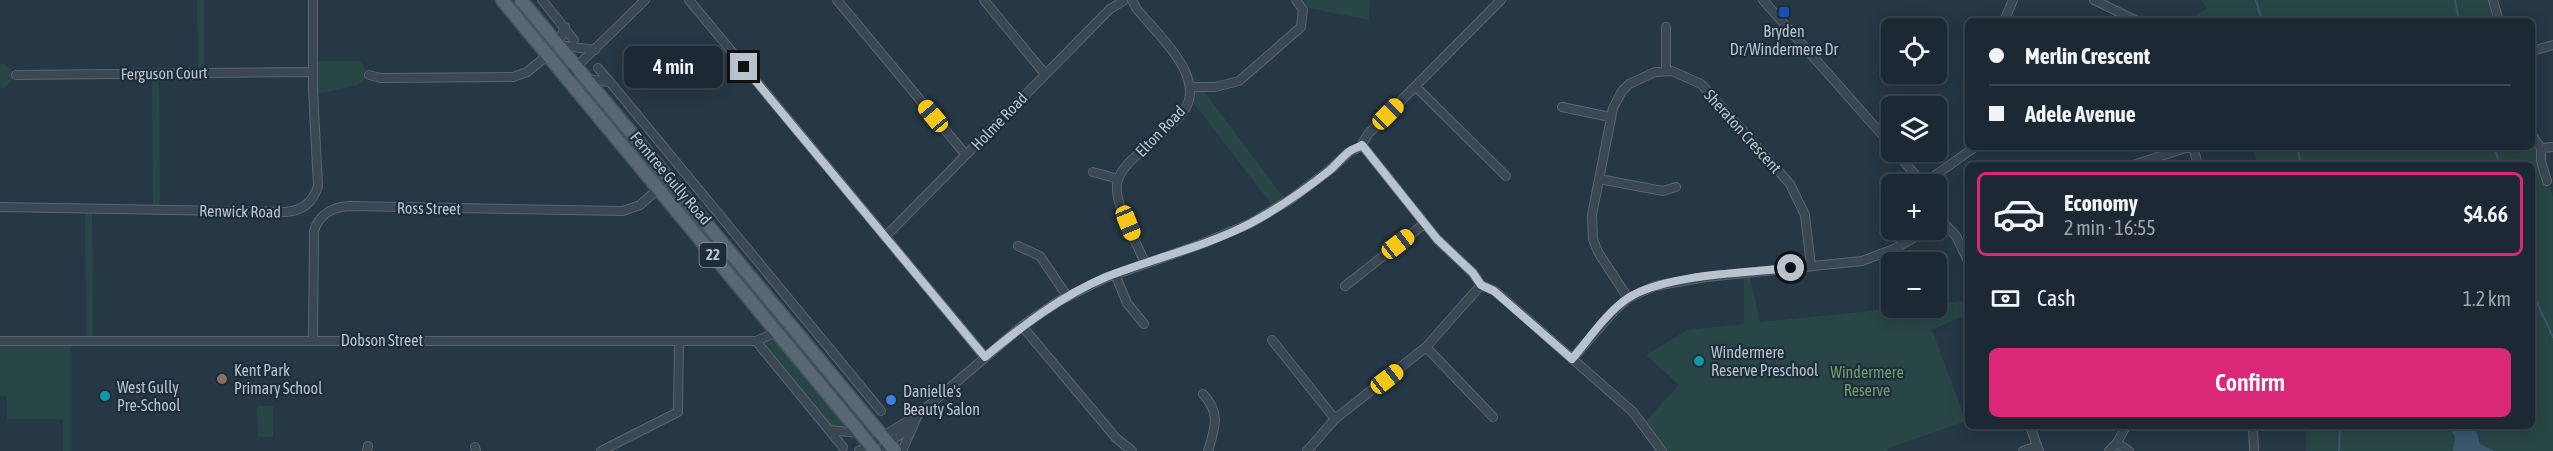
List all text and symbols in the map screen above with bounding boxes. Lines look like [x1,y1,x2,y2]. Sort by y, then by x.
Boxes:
marker: Bryden Dr/Windermere Dr [1777,5,1791,19]
map controls [1881,18,1947,318]
button: locate [1881,18,1947,84]
place label: Bryden Dr/Windermere Dr [1730,22,1838,58]
text: Merlin Crescent [2025,43,2150,69]
callout: 4 min [624,46,723,88]
route end [730,53,757,80]
text: 4 min [653,55,694,78]
street label: Ferguson Court [120,63,208,84]
street label: Sheraton Crescent [1701,86,1785,177]
street label: Holme Road [967,89,1031,153]
car [1369,95,1407,133]
car [915,96,951,136]
button: layers [1881,96,1947,162]
text: Adele Avenue [2025,101,2136,127]
street label: Elton Road [1131,102,1189,160]
street label: Ferntree Gully Road [626,128,715,229]
button: + [1881,174,1947,240]
icon: car [1992,187,2046,241]
text: Economy [2064,190,2138,216]
street label: Ross Street [397,198,462,218]
street label: Renwick Road [199,201,281,221]
text: $4.66 [2464,201,2508,227]
car [1113,203,1143,243]
text: 2 min · 16:55 [2064,216,2156,239]
car [1378,226,1418,262]
road number: 22 [700,243,726,267]
button: − [1881,252,1947,318]
route start [1777,254,1804,281]
icon: cash [1989,282,2022,315]
text: Cash [2037,285,2076,311]
text: 1.2 km [2463,287,2511,310]
street label: Dobson Street [341,331,424,349]
place label: Windermere Reserve Preschool [1711,343,1819,379]
button: Confirm [1989,348,2511,417]
marker: Windermere Reserve Preschool [1692,354,1706,368]
place label: Kent Park Primary School [234,361,323,398]
car [1367,361,1407,397]
park label: Windermere Reserve [1830,363,1904,399]
marker: Kent Park Primary School [215,372,229,386]
place label: West Gully Pre-School [117,378,181,414]
place label: Danielle's Beauty Salon [903,382,980,419]
marker: West Gully Pre-School [98,389,112,403]
marker: Danielle's Beauty Salon [884,393,898,407]

